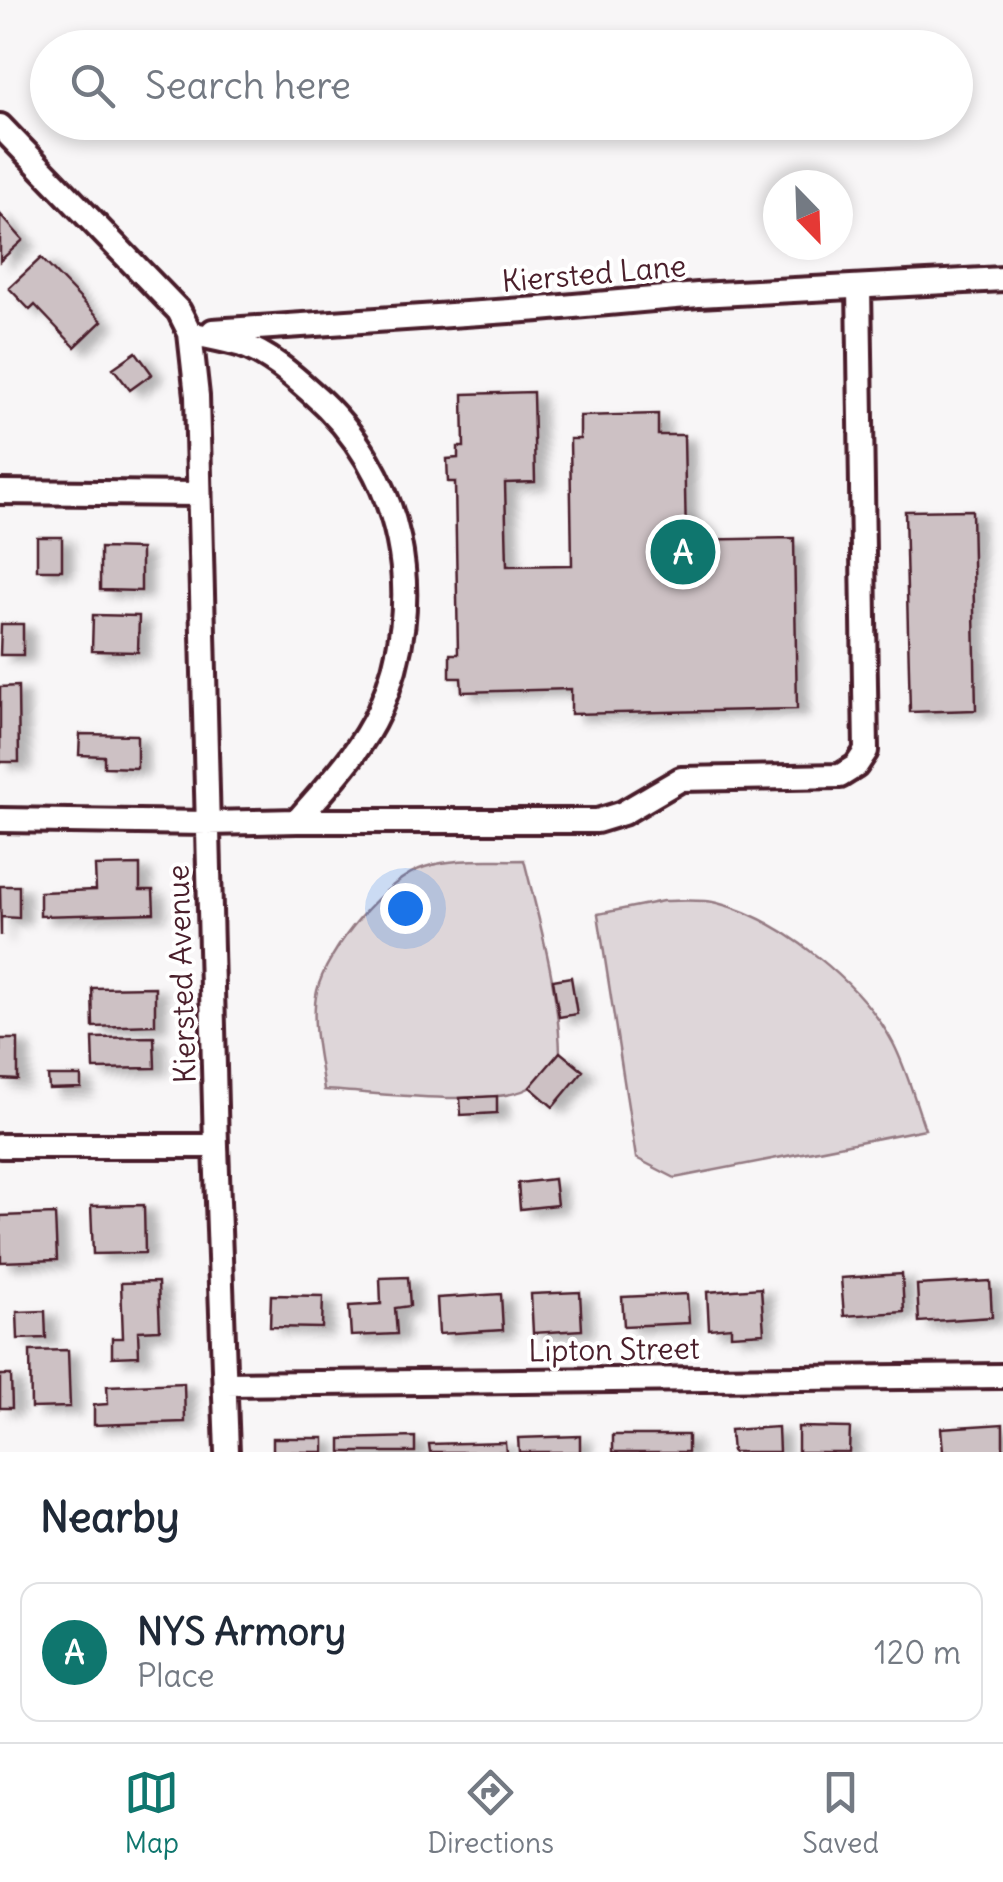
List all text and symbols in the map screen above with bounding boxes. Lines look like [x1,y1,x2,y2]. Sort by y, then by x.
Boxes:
search box [30,30,973,140]
icon: search [65,58,120,113]
text: Search here [145,62,351,109]
north arrow [763,170,853,260]
street label: Kiersted Lane [500,246,688,300]
pin: A [650,514,716,590]
street label: Kiersted Avenue [158,864,204,1084]
your location [380,883,431,934]
street label: Lipton Street [528,1329,700,1369]
text: Nearby [40,1491,179,1543]
text: NYS Armory [137,1608,346,1655]
text: A [64,1632,85,1673]
text: 120 m [874,1632,961,1673]
text: Place [137,1655,214,1696]
tab: Map [124,1765,179,1861]
tab: Directions [427,1765,554,1861]
tab: Saved [802,1765,879,1861]

